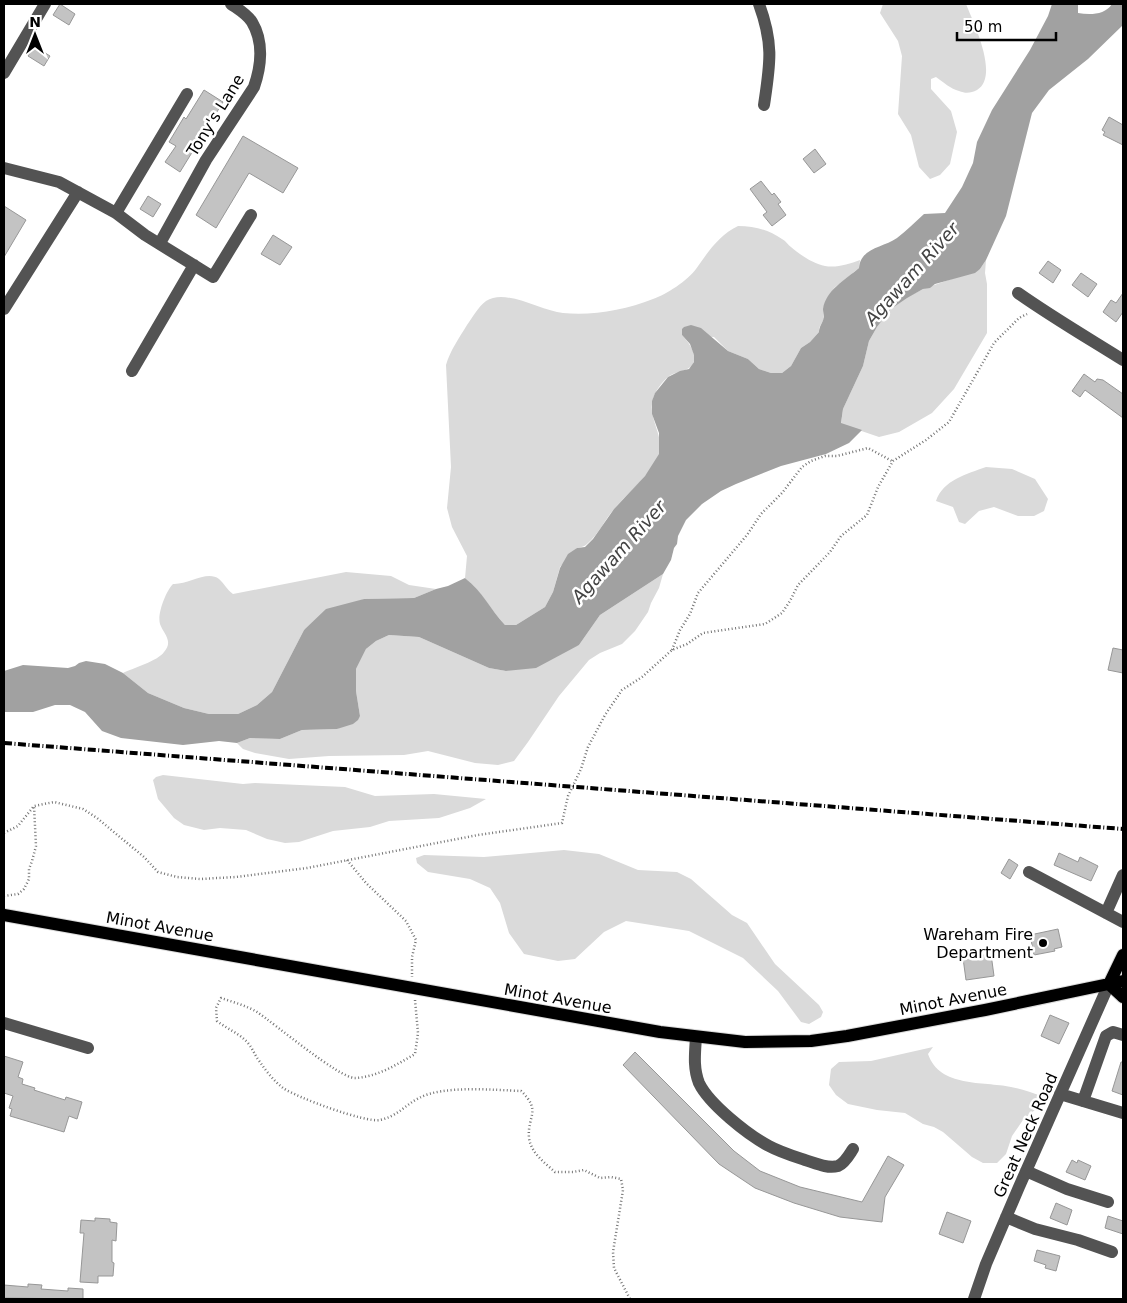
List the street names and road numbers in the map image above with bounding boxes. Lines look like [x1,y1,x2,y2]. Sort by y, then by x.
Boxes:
street label: Tony's Lane [182,71,248,161]
street label: Minot Avenue [105,908,215,945]
street label: Minot Avenue [503,980,613,1017]
street label: Minot Avenue [898,980,1008,1019]
street label: Great Neck Road [989,1070,1062,1201]

